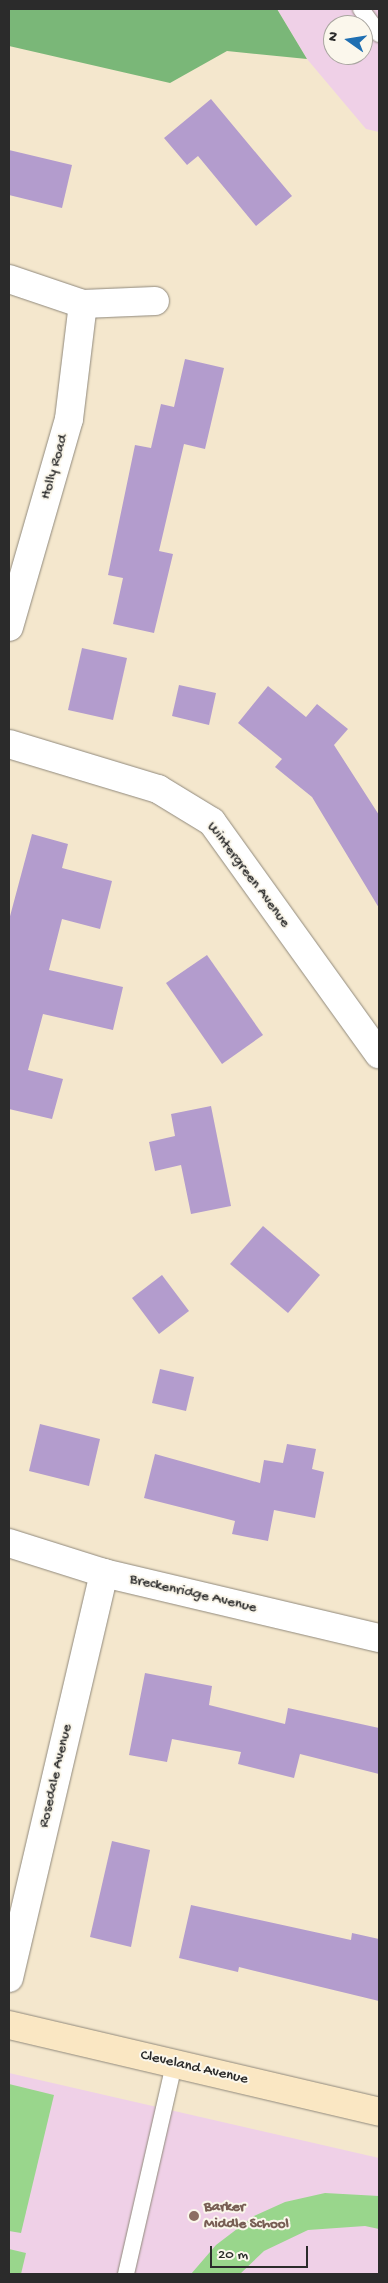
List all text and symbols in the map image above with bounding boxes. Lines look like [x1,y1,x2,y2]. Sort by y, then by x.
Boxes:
north arrow [323,15,373,65]
text: N [325,30,343,43]
street label: Holly Road [37,432,73,502]
street label: Wintergreen Avenue [202,819,294,931]
street label: Breckenridge Avenue [128,1571,258,1617]
street label: Rosedale Avenue [35,1722,77,1830]
street label: Cleveland Avenue [139,2047,249,2089]
place label: Barker Middle School [204,2198,289,2233]
marker: Barker Middle School [188,2210,200,2222]
scale bar [213,2236,310,2268]
text: 20 m [218,2246,248,2264]

